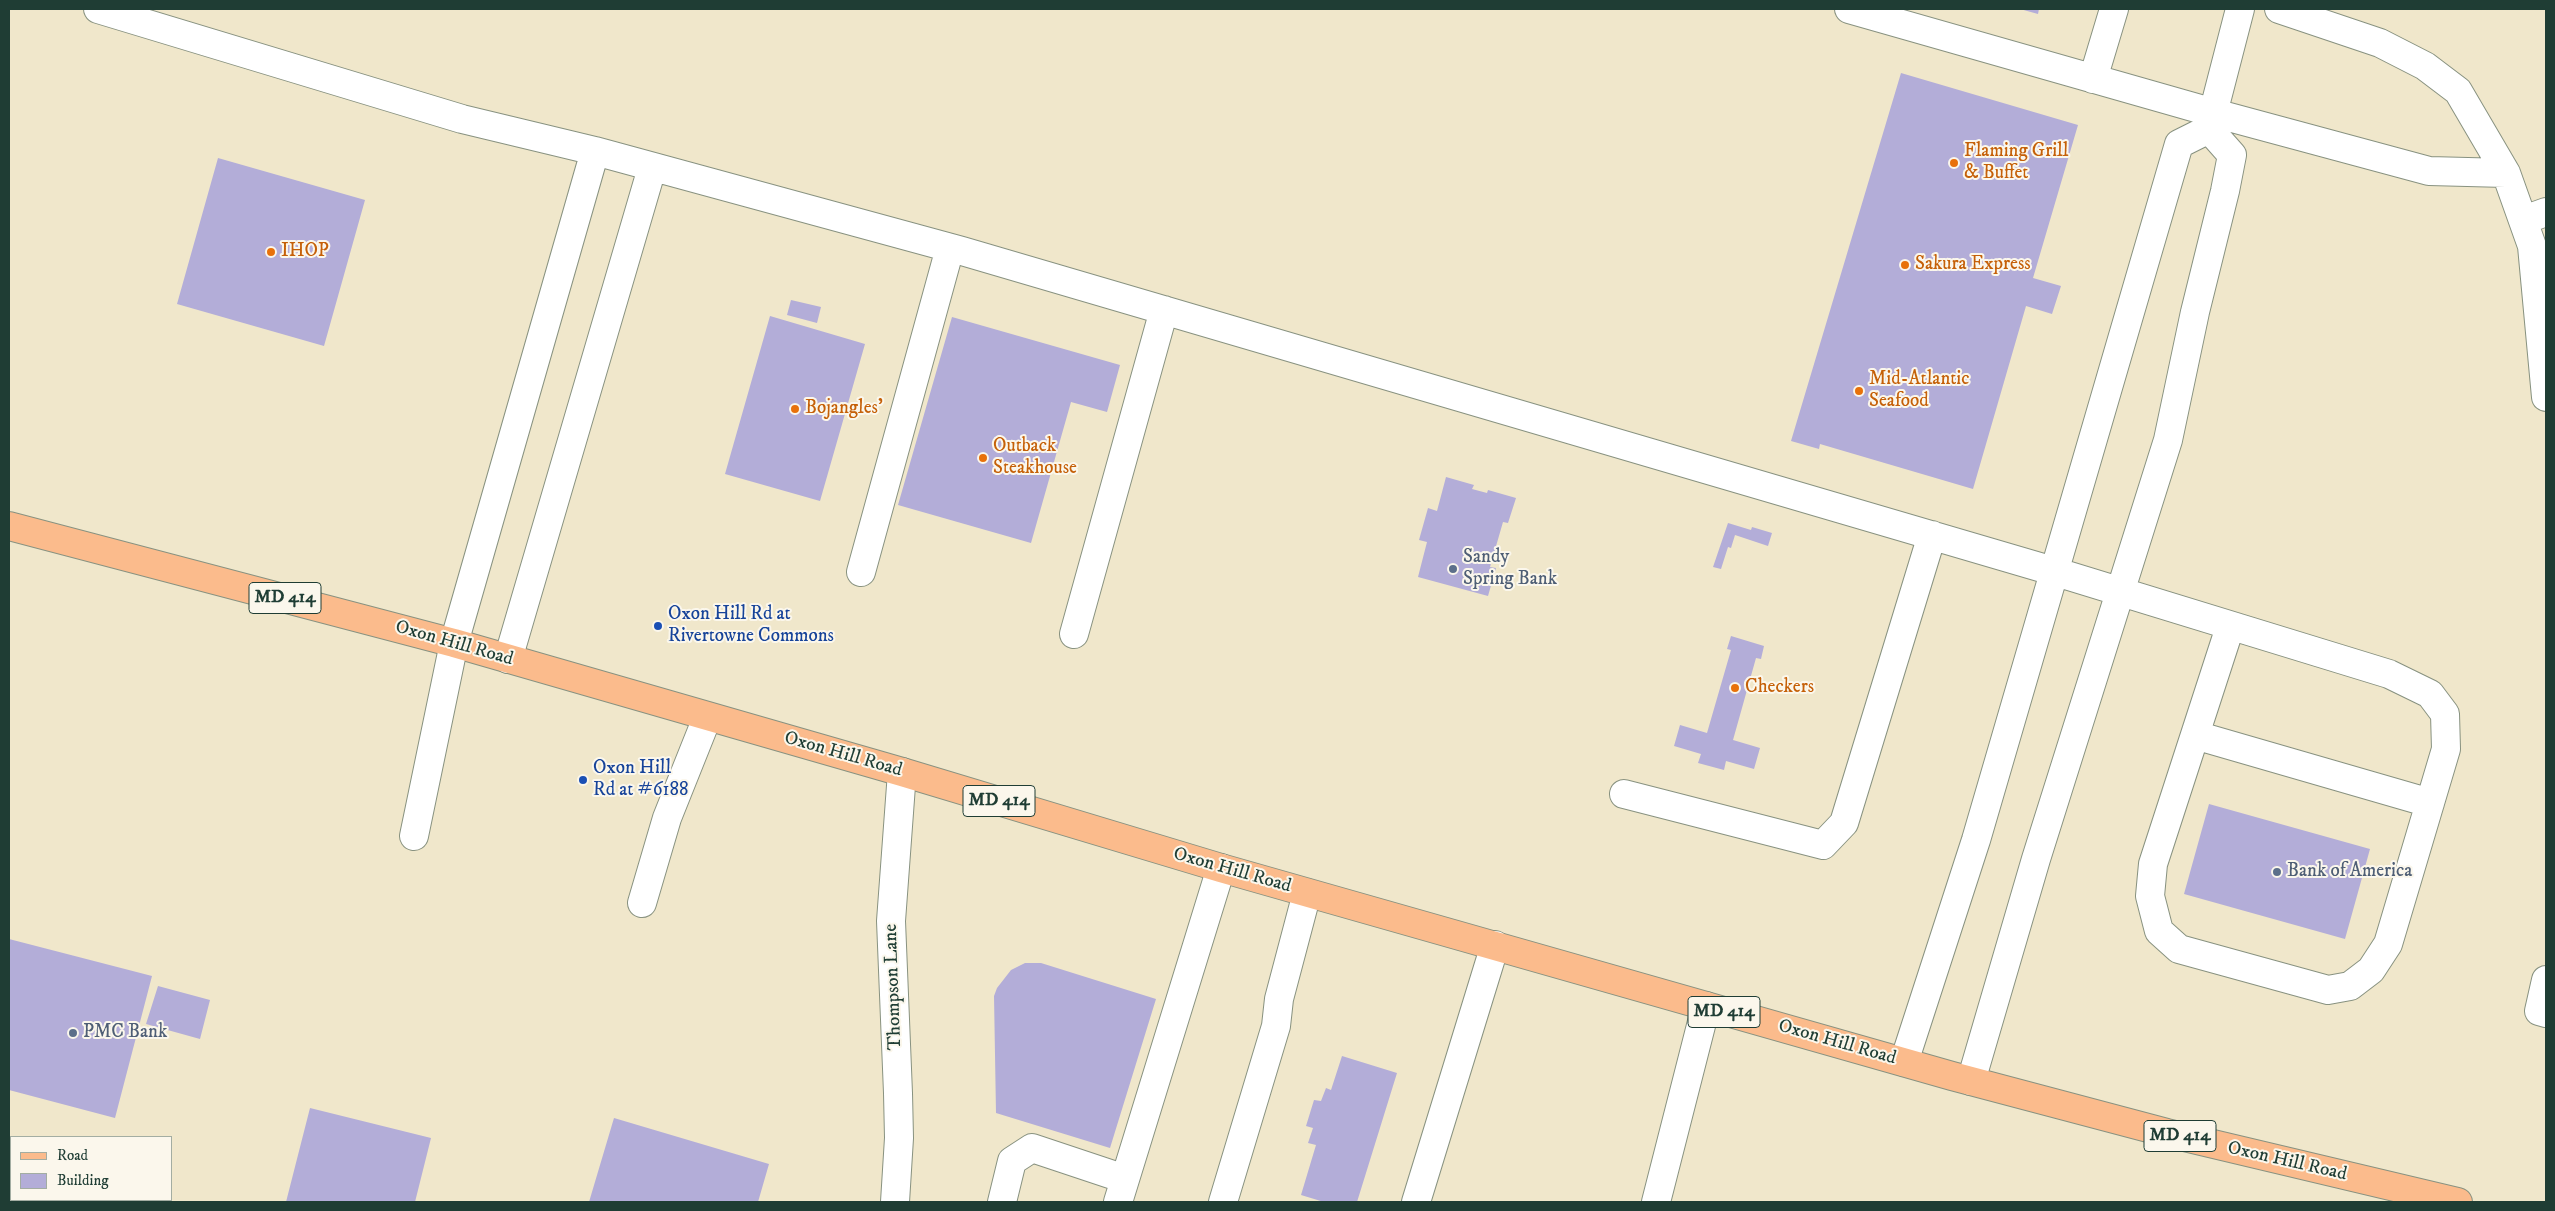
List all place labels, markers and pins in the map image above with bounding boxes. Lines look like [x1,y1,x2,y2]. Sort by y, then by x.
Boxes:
place label: Flaming Grill & Buffet [1964,141,2069,185]
marker: Flaming Grill & Buffet [1948,157,1960,169]
place label: IHOP [281,241,329,263]
marker: IHOP [265,246,277,258]
place label: Sakura Express [1915,254,2031,276]
marker: Sakura Express [1899,259,1911,271]
place label: Mid-Atlantic Seafood [1869,369,1969,413]
marker: Mid-Atlantic Seafood [1853,385,1865,397]
place label: Bojangles' [805,398,883,420]
marker: Bojangles' [789,403,801,415]
place label: Outback Steakhouse [993,436,1077,480]
marker: Outback Steakhouse [977,452,989,464]
place label: Sandy Spring Bank [1463,547,1557,591]
marker: Sandy Spring Bank [1447,563,1459,575]
place label: Oxon Hill Rd at Rivertowne Commons [668,604,834,648]
marker: Oxon Hill Rd at Rivertowne Commons [652,620,664,632]
place label: Checkers [1745,677,1814,699]
marker: Checkers [1729,682,1741,694]
place label: Oxon Hill Rd at #6188 [593,758,688,802]
marker: Oxon Hill Rd at #6188 [577,774,589,786]
place label: Bank of America [2287,861,2412,883]
marker: Bank of America [2271,866,2283,878]
place label: PMC Bank [83,1022,167,1044]
marker: PMC Bank [67,1027,79,1039]

